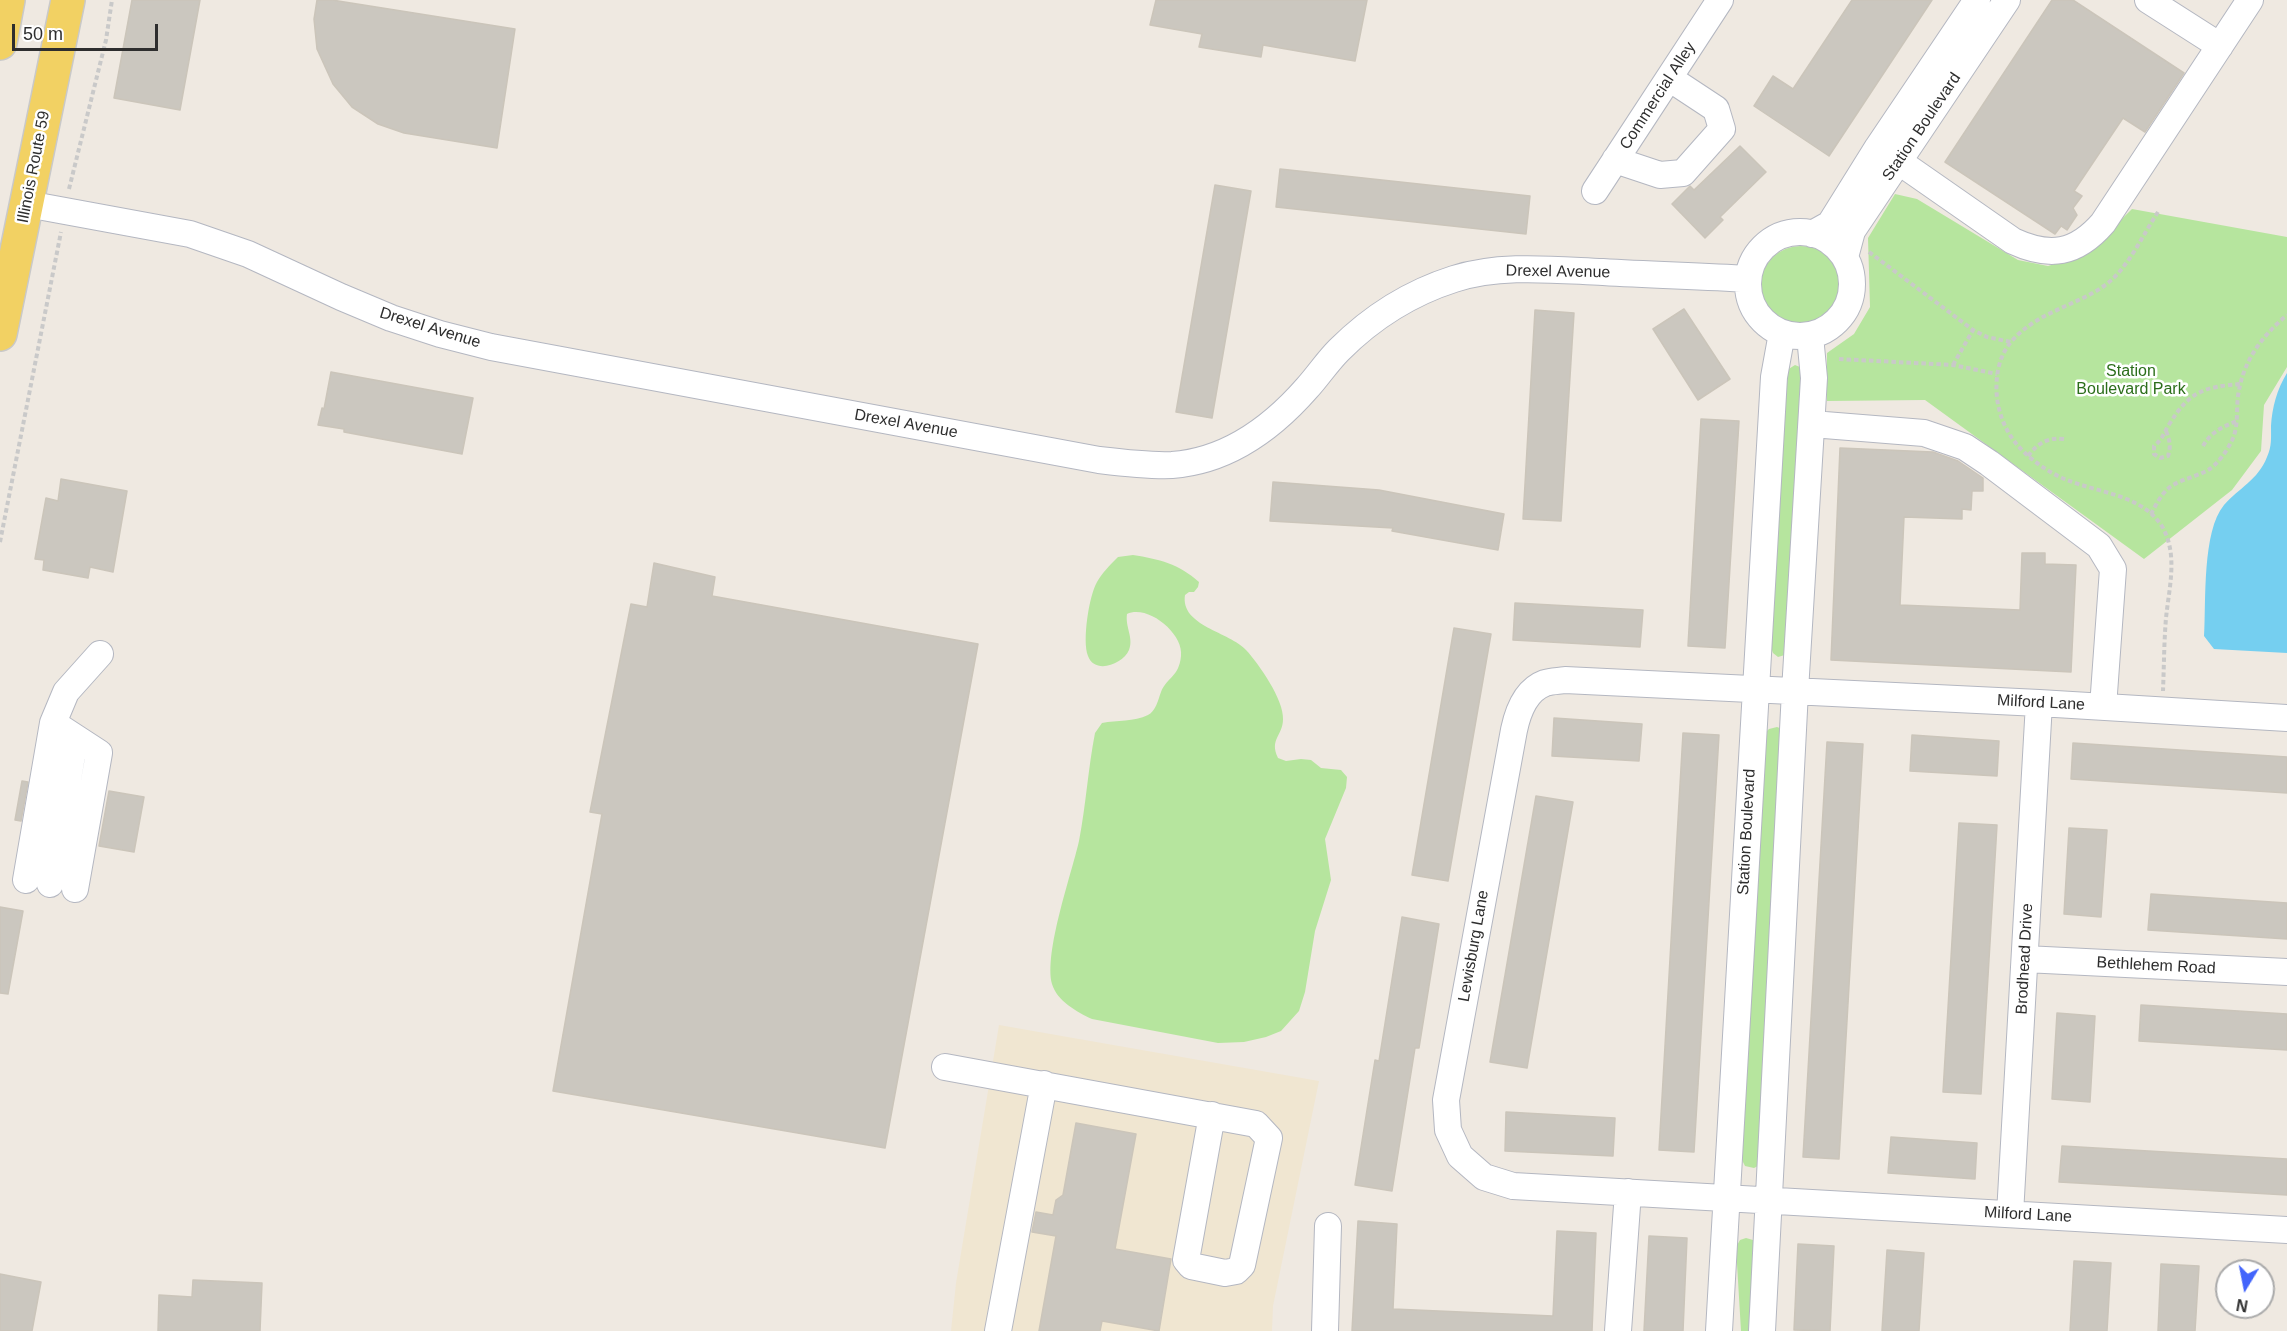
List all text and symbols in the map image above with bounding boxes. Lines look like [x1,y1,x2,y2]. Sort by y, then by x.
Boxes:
scale bar [15,12,160,50]
text: 50 m [23,24,63,44]
street label: Commercial Alley [1616,39,1700,153]
street label: Station Boulevard [1879,69,1965,185]
street label: Illinois Route 59 [14,109,54,225]
street label: Drexel Avenue [1506,261,1610,283]
street label: Drexel Avenue [377,304,483,352]
park label: Station Boulevard Park [2076,362,2186,400]
street label: Drexel Avenue [853,405,959,443]
street label: Milford Lane [1997,691,2085,715]
street label: Station Boulevard [1734,768,1760,896]
street label: Lewisburg Lane [1455,889,1493,1003]
street label: Brodhead Drive [2013,903,2037,1015]
street label: Bethlehem Road [2096,953,2216,979]
street label: Milford Lane [1984,1203,2072,1227]
north arrow [2215,1259,2275,1319]
text: N [2235,1296,2249,1315]

